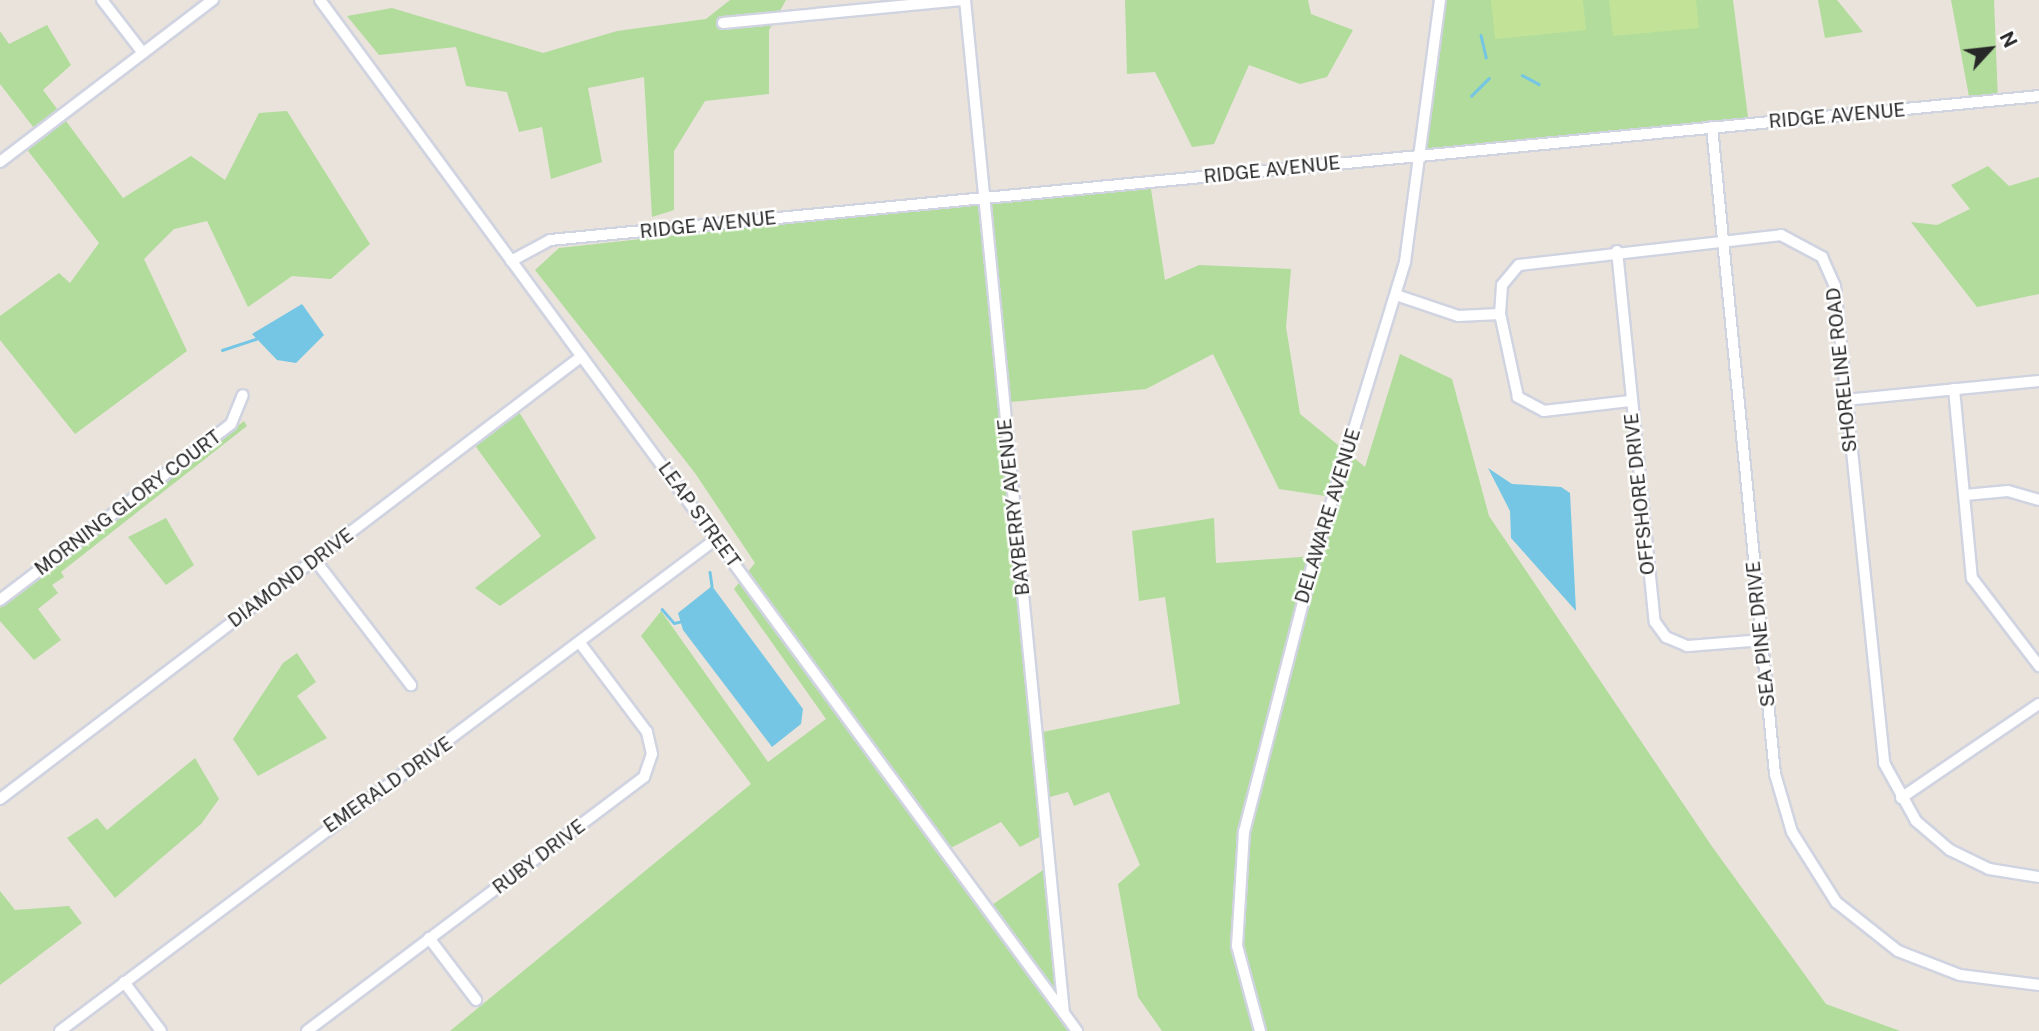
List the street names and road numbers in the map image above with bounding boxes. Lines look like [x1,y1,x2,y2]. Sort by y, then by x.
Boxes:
street label: RIDGE AVENUE [1768,99,1906,133]
street label: RIDGE AVENUE [1203,151,1341,189]
street label: RIDGE AVENUE [639,206,777,244]
street label: SHORELINE ROAD [1822,286,1862,454]
street label: OFFSHORE DRIVE [1620,412,1660,576]
street label: BAYBERRY AVENUE [993,417,1035,597]
street label: MORNING GLORY COURT [30,425,226,581]
street label: DELAWARE AVENUE [1291,426,1365,606]
street label: LEAP STREET [653,458,745,572]
street label: DIAMOND DRIVE [224,523,358,633]
street label: SEA PINE DRIVE [1742,560,1780,708]
street label: EMERALD DRIVE [319,732,457,838]
street label: RUBY DRIVE [488,815,590,899]

